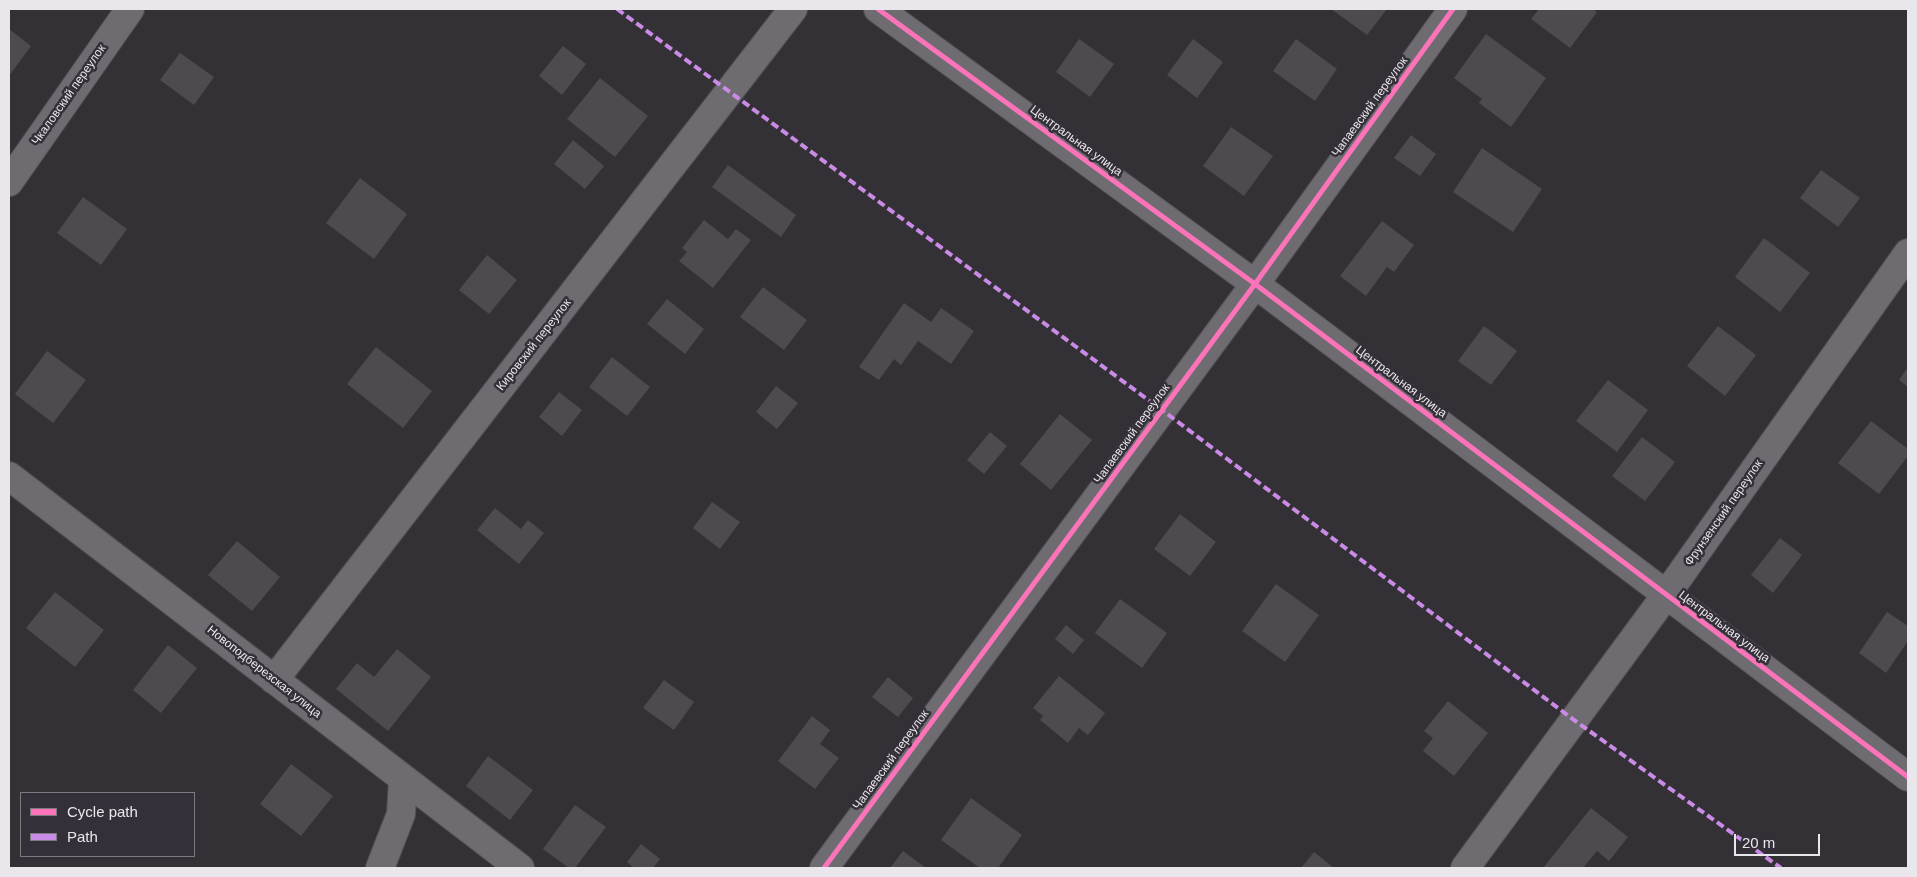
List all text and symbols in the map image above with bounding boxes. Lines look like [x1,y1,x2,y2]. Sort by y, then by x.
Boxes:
street label: Чкаловский переулок [29,42,109,148]
street label: Чапаевский переулок [1329,54,1411,160]
street label: Центральная улица [1027,103,1125,179]
street label: Кировский переулок [494,296,574,394]
street label: Центральная улица [1353,343,1449,421]
street label: Чапаевский переулок [1091,381,1173,487]
street label: Фрунзенский переулок [1682,457,1766,569]
street label: Центральная улица [1676,588,1772,666]
street label: Новоподберезская улица [204,623,324,721]
street label: Чапаевский переулок [850,707,932,813]
legend [20,792,195,857]
text: Cycle path [67,803,138,820]
scale bar [1737,824,1823,856]
text: Path [67,828,98,845]
text: 20 m [1742,834,1775,851]

